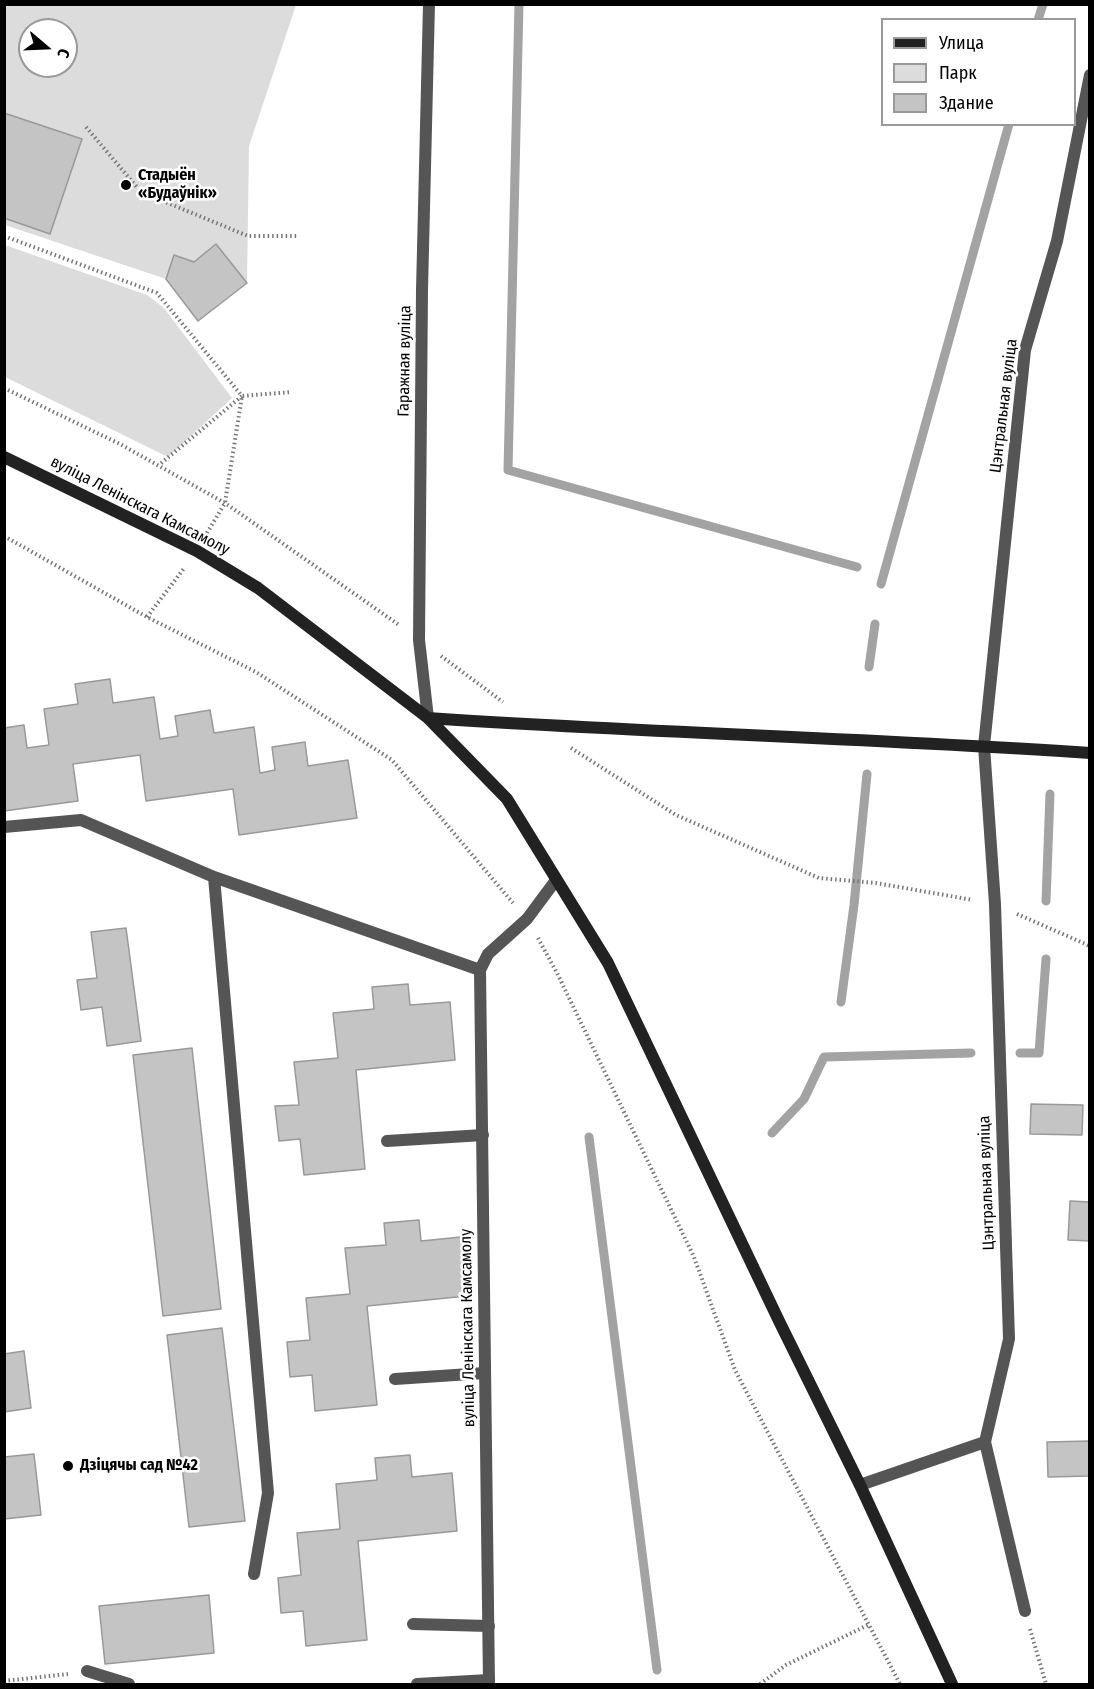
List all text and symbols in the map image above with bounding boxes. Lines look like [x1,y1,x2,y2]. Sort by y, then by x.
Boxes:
north arrow [18,18,78,78]
legend [881,18,1076,126]
text: Улица [939,32,984,54]
text: С [53,46,74,60]
text: Парк [939,62,977,84]
text: Здание [939,92,994,114]
place label: Стадыён «Будаўнік» [138,166,217,204]
marker: Стадыён «Будаўнік» [119,178,133,192]
street label: Гаражная вуліца [394,305,416,417]
street label: Цэнтральная вуліца [986,338,1022,474]
street label: вуліца Ленінскага Камсамолу [47,452,233,560]
street label: Цэнтральная вуліца [975,1115,999,1251]
street label: вуліца Ленінскага Камсамолу [457,1229,479,1427]
place label: Дзіцячы сад №42 [80,1456,198,1476]
marker: Дзіцячы сад №42 [61,1459,75,1473]

